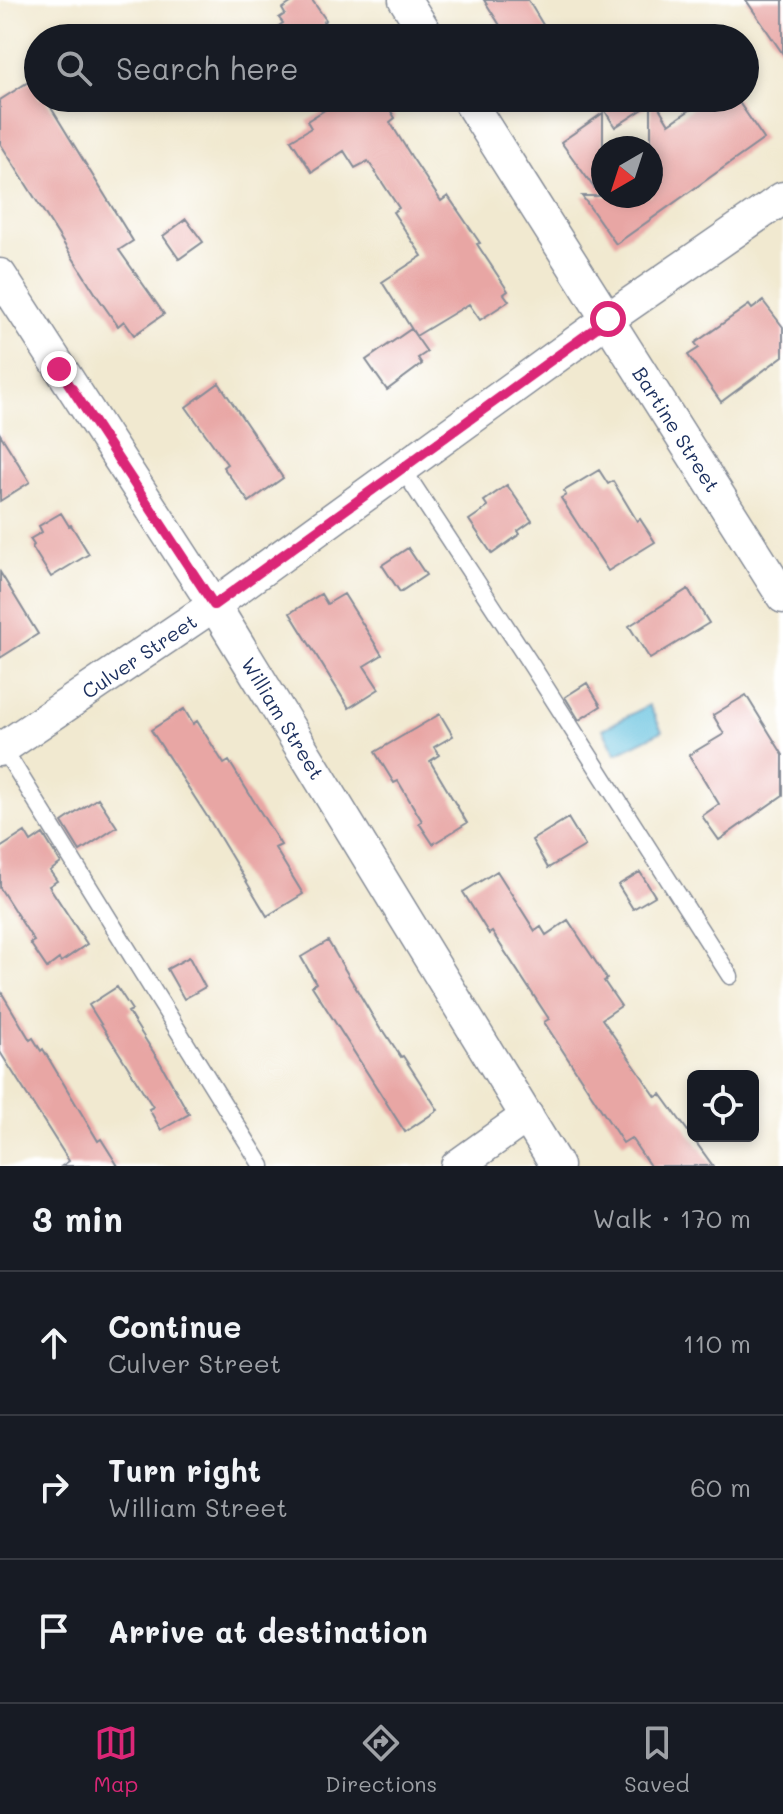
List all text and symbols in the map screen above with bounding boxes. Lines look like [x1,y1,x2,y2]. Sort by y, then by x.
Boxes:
search box [24,24,759,112]
icon: search [52,46,96,90]
text: Search here [116,48,299,88]
north arrow [591,136,663,208]
route start [590,301,626,337]
route end [41,351,77,387]
street label: Bartine Street [627,362,726,497]
street label: Culver Street [77,608,202,704]
street label: William Street [236,652,330,784]
map controls [687,1070,759,1142]
button: locate [687,1070,759,1142]
text: 3 min [32,1196,123,1241]
text: Walk · 170 m [593,1201,751,1235]
text: Continue [108,1306,241,1346]
icon: ahead [32,1321,76,1365]
text: 110 m [683,1326,751,1360]
text: Culver Street [108,1346,281,1380]
text: Turn right [108,1450,261,1490]
icon: right [32,1465,76,1509]
text: 60 m [690,1470,751,1504]
text: William Street [108,1490,288,1524]
icon: arrive [32,1609,76,1653]
text: Arrive at destination [108,1611,428,1651]
tab: Map [94,1721,138,1798]
tab: Directions [325,1721,437,1798]
tab: Saved [624,1721,689,1798]

